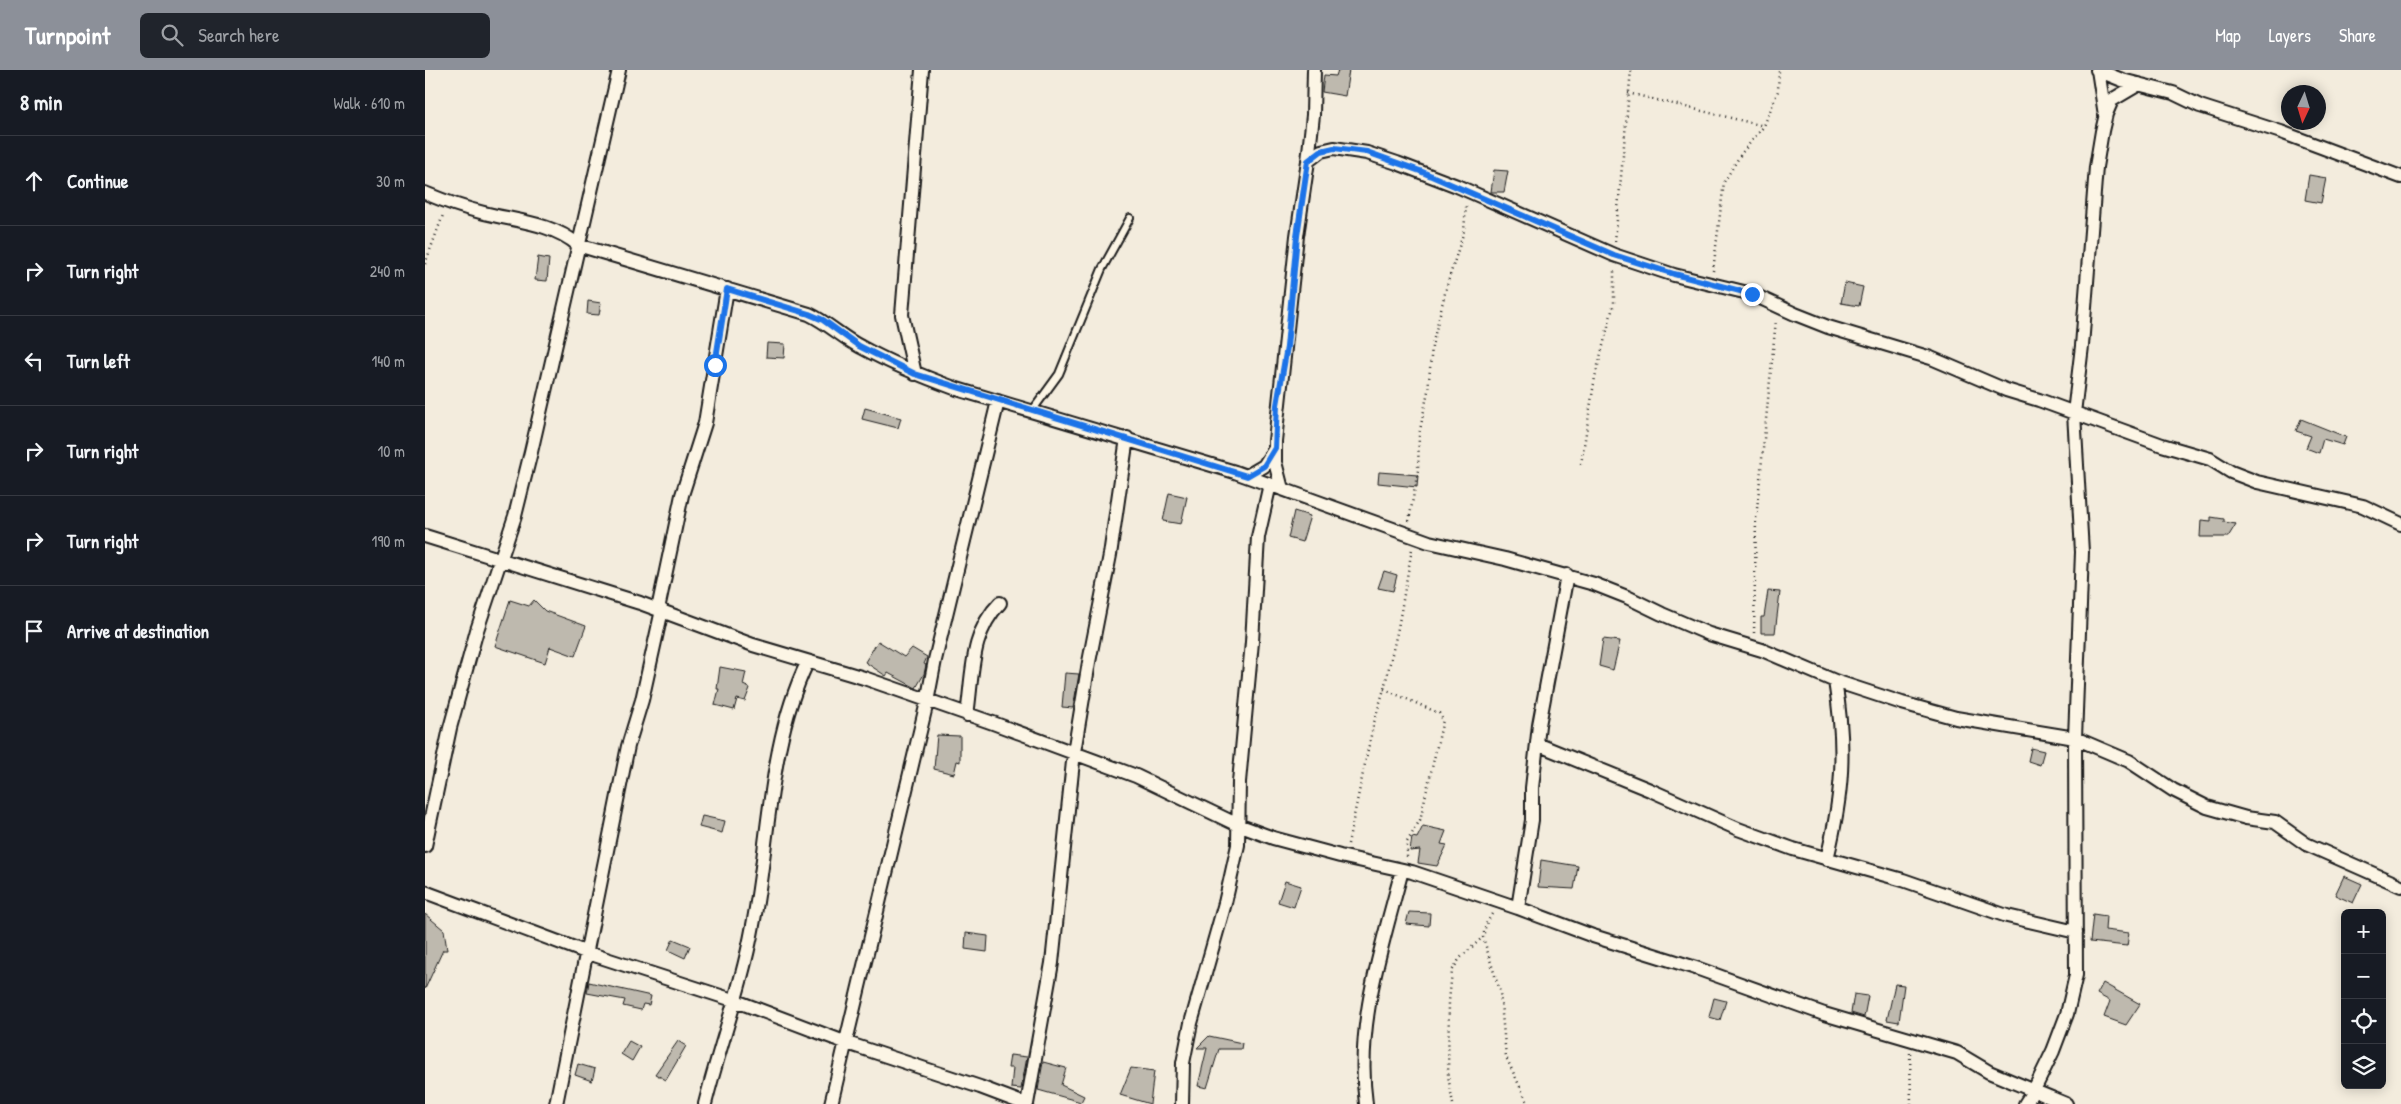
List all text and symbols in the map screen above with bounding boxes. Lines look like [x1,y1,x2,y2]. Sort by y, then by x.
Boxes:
search box [140,13,490,58]
text: Turnpoint [25,19,110,51]
icon: search [158,21,186,49]
text: Search here [198,22,280,48]
text: Map [2215,23,2241,48]
text: Layers [2269,23,2311,48]
text: Share [2339,23,2376,48]
north arrow [2281,85,2326,130]
text: 8 min [20,88,62,117]
text: Walk · 610 m [333,92,405,114]
icon: ahead [20,167,48,195]
text: Continue [67,168,128,194]
text: 30 m [376,170,405,192]
icon: right [20,257,48,285]
text: Turn right [67,258,138,284]
text: 240 m [370,260,405,282]
route end [1741,283,1764,306]
icon: left [20,347,48,375]
text: Turn left [67,348,130,374]
text: 140 m [371,350,405,372]
route start [704,354,727,377]
icon: right [20,437,48,465]
text: Turn right [67,438,138,464]
text: 10 m [377,440,405,462]
icon: right [20,527,48,555]
text: Turn right [67,528,138,554]
text: 190 m [372,530,405,552]
icon: arrive [20,617,48,645]
text: Arrive at destination [67,618,209,644]
map controls [2341,909,2386,1089]
button: + [2341,909,2386,954]
button: − [2341,954,2386,999]
button: locate [2341,999,2386,1044]
button: layers [2341,1044,2386,1089]

